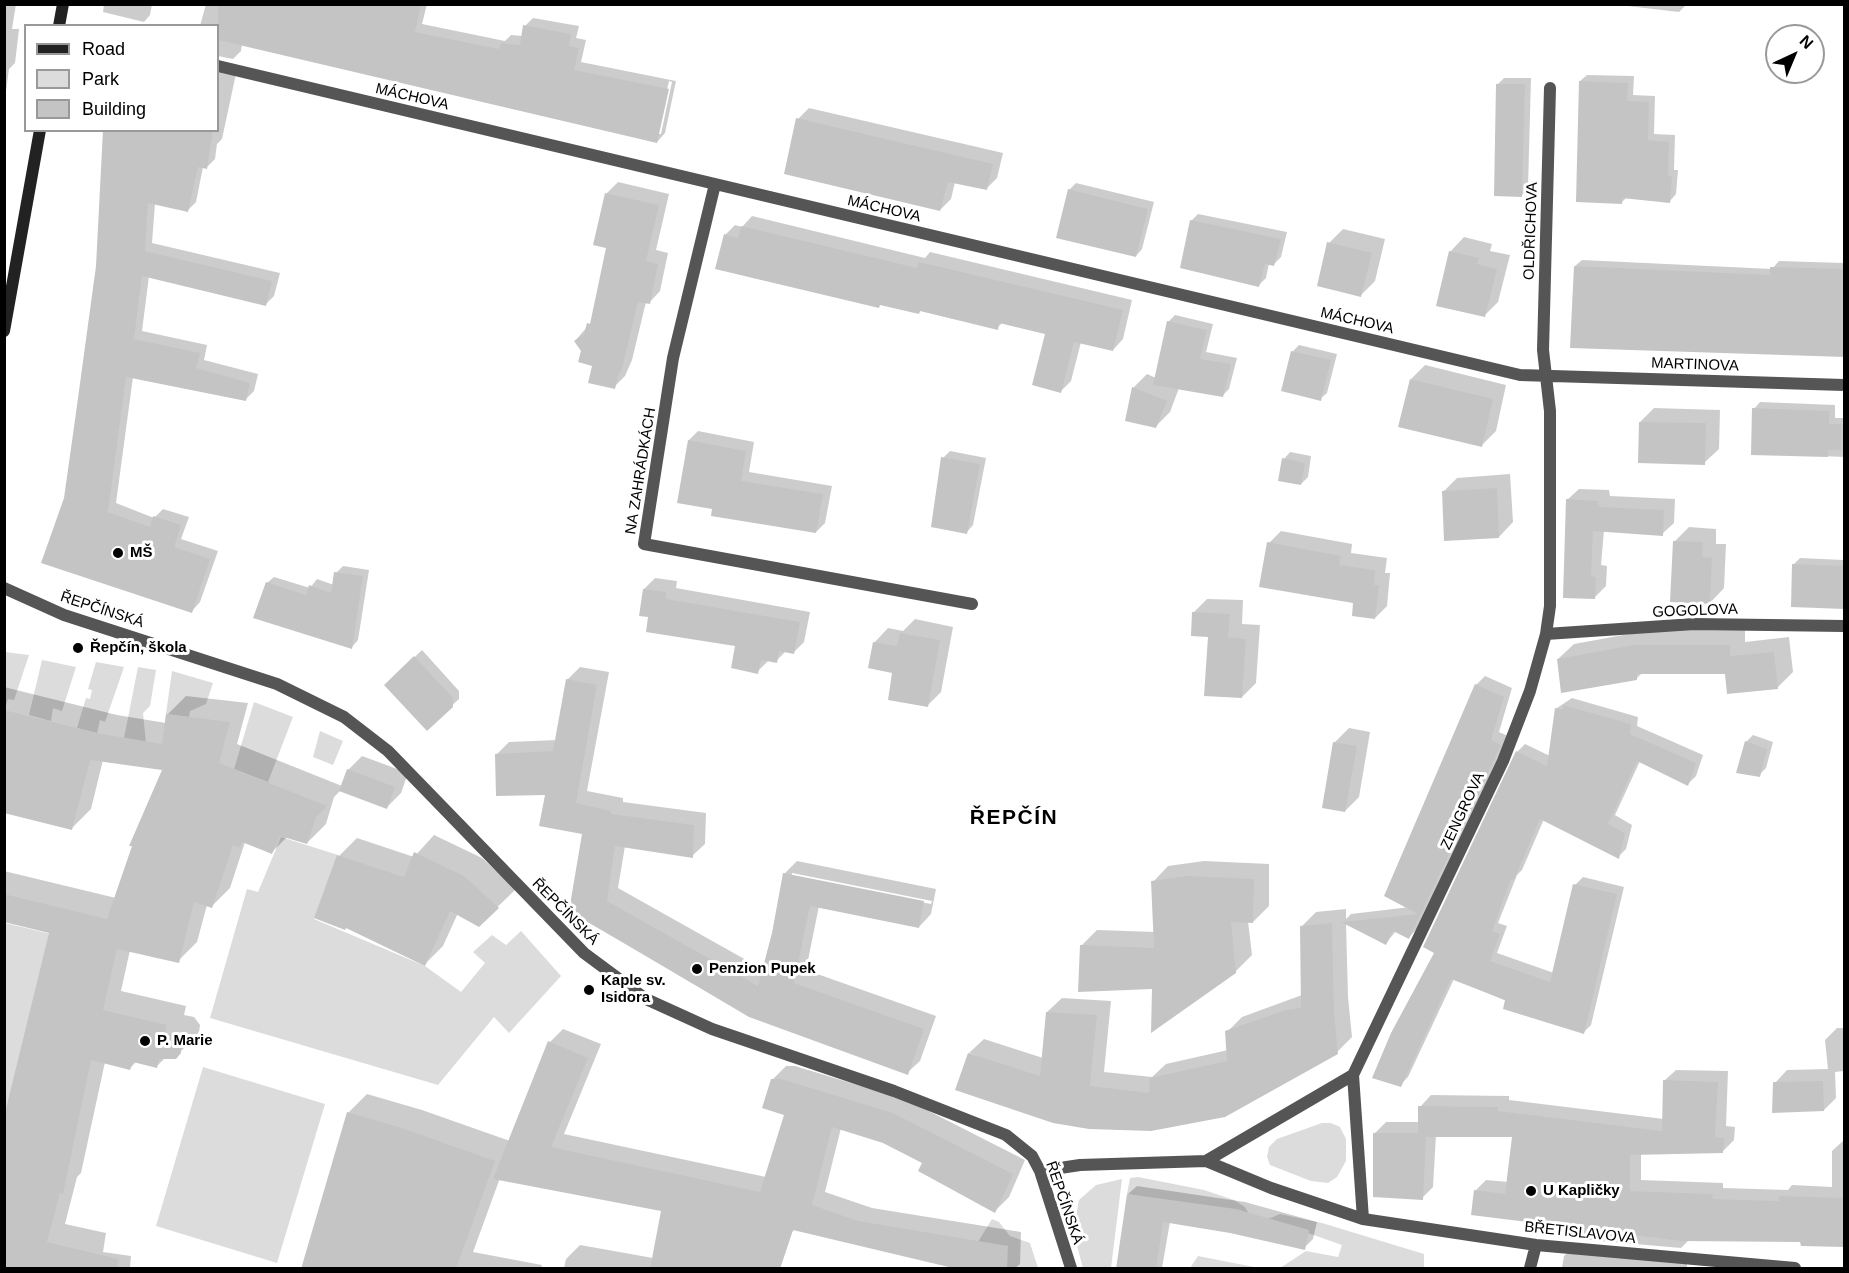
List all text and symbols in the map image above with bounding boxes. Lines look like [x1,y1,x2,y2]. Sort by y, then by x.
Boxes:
legend [24,24,219,132]
north arrow [1765,24,1825,84]
text: N [1796,32,1817,52]
text: Road [82,39,125,59]
text: Park [82,69,119,89]
street label: MÁCHOVA [374,80,450,114]
text: Building [82,99,146,119]
street label: OLDŘICHOVA [1520,182,1542,280]
street label: MÁCHOVA [846,192,922,226]
street label: MÁCHOVA [1319,304,1395,338]
street label: MARTINOVA [1651,354,1739,376]
street label: NA ZAHRÁDKÁCH [622,406,660,536]
place label: MŠ [130,544,152,562]
marker: MŠ [111,546,125,560]
street label: ŘEPČÍNSKÁ [58,588,146,632]
street label: GOGOLOVA [1652,601,1738,621]
place label: Řepčín, škola [90,639,187,657]
marker: Řepčín, škola [71,641,85,655]
street label: ZENGROVA [1437,770,1489,852]
district label: ŘEPČÍN [970,805,1058,831]
street label: ŘEPČÍNSKÁ [528,875,602,949]
place label: Penzion Pupek [709,960,816,978]
marker: Penzion Pupek [690,962,704,976]
place label: Kaple sv. Isidora [601,972,666,1007]
marker: Kaple sv. Isidora [582,983,596,997]
place label: P. Marie [157,1032,213,1050]
marker: P. Marie [138,1034,152,1048]
street label: ŘEPČÍNSKÁ [1041,1159,1087,1247]
place label: U Kapličky [1543,1182,1620,1200]
marker: U Kapličky [1524,1184,1538,1198]
street label: BŘETISLAVOVA [1523,1218,1637,1248]

